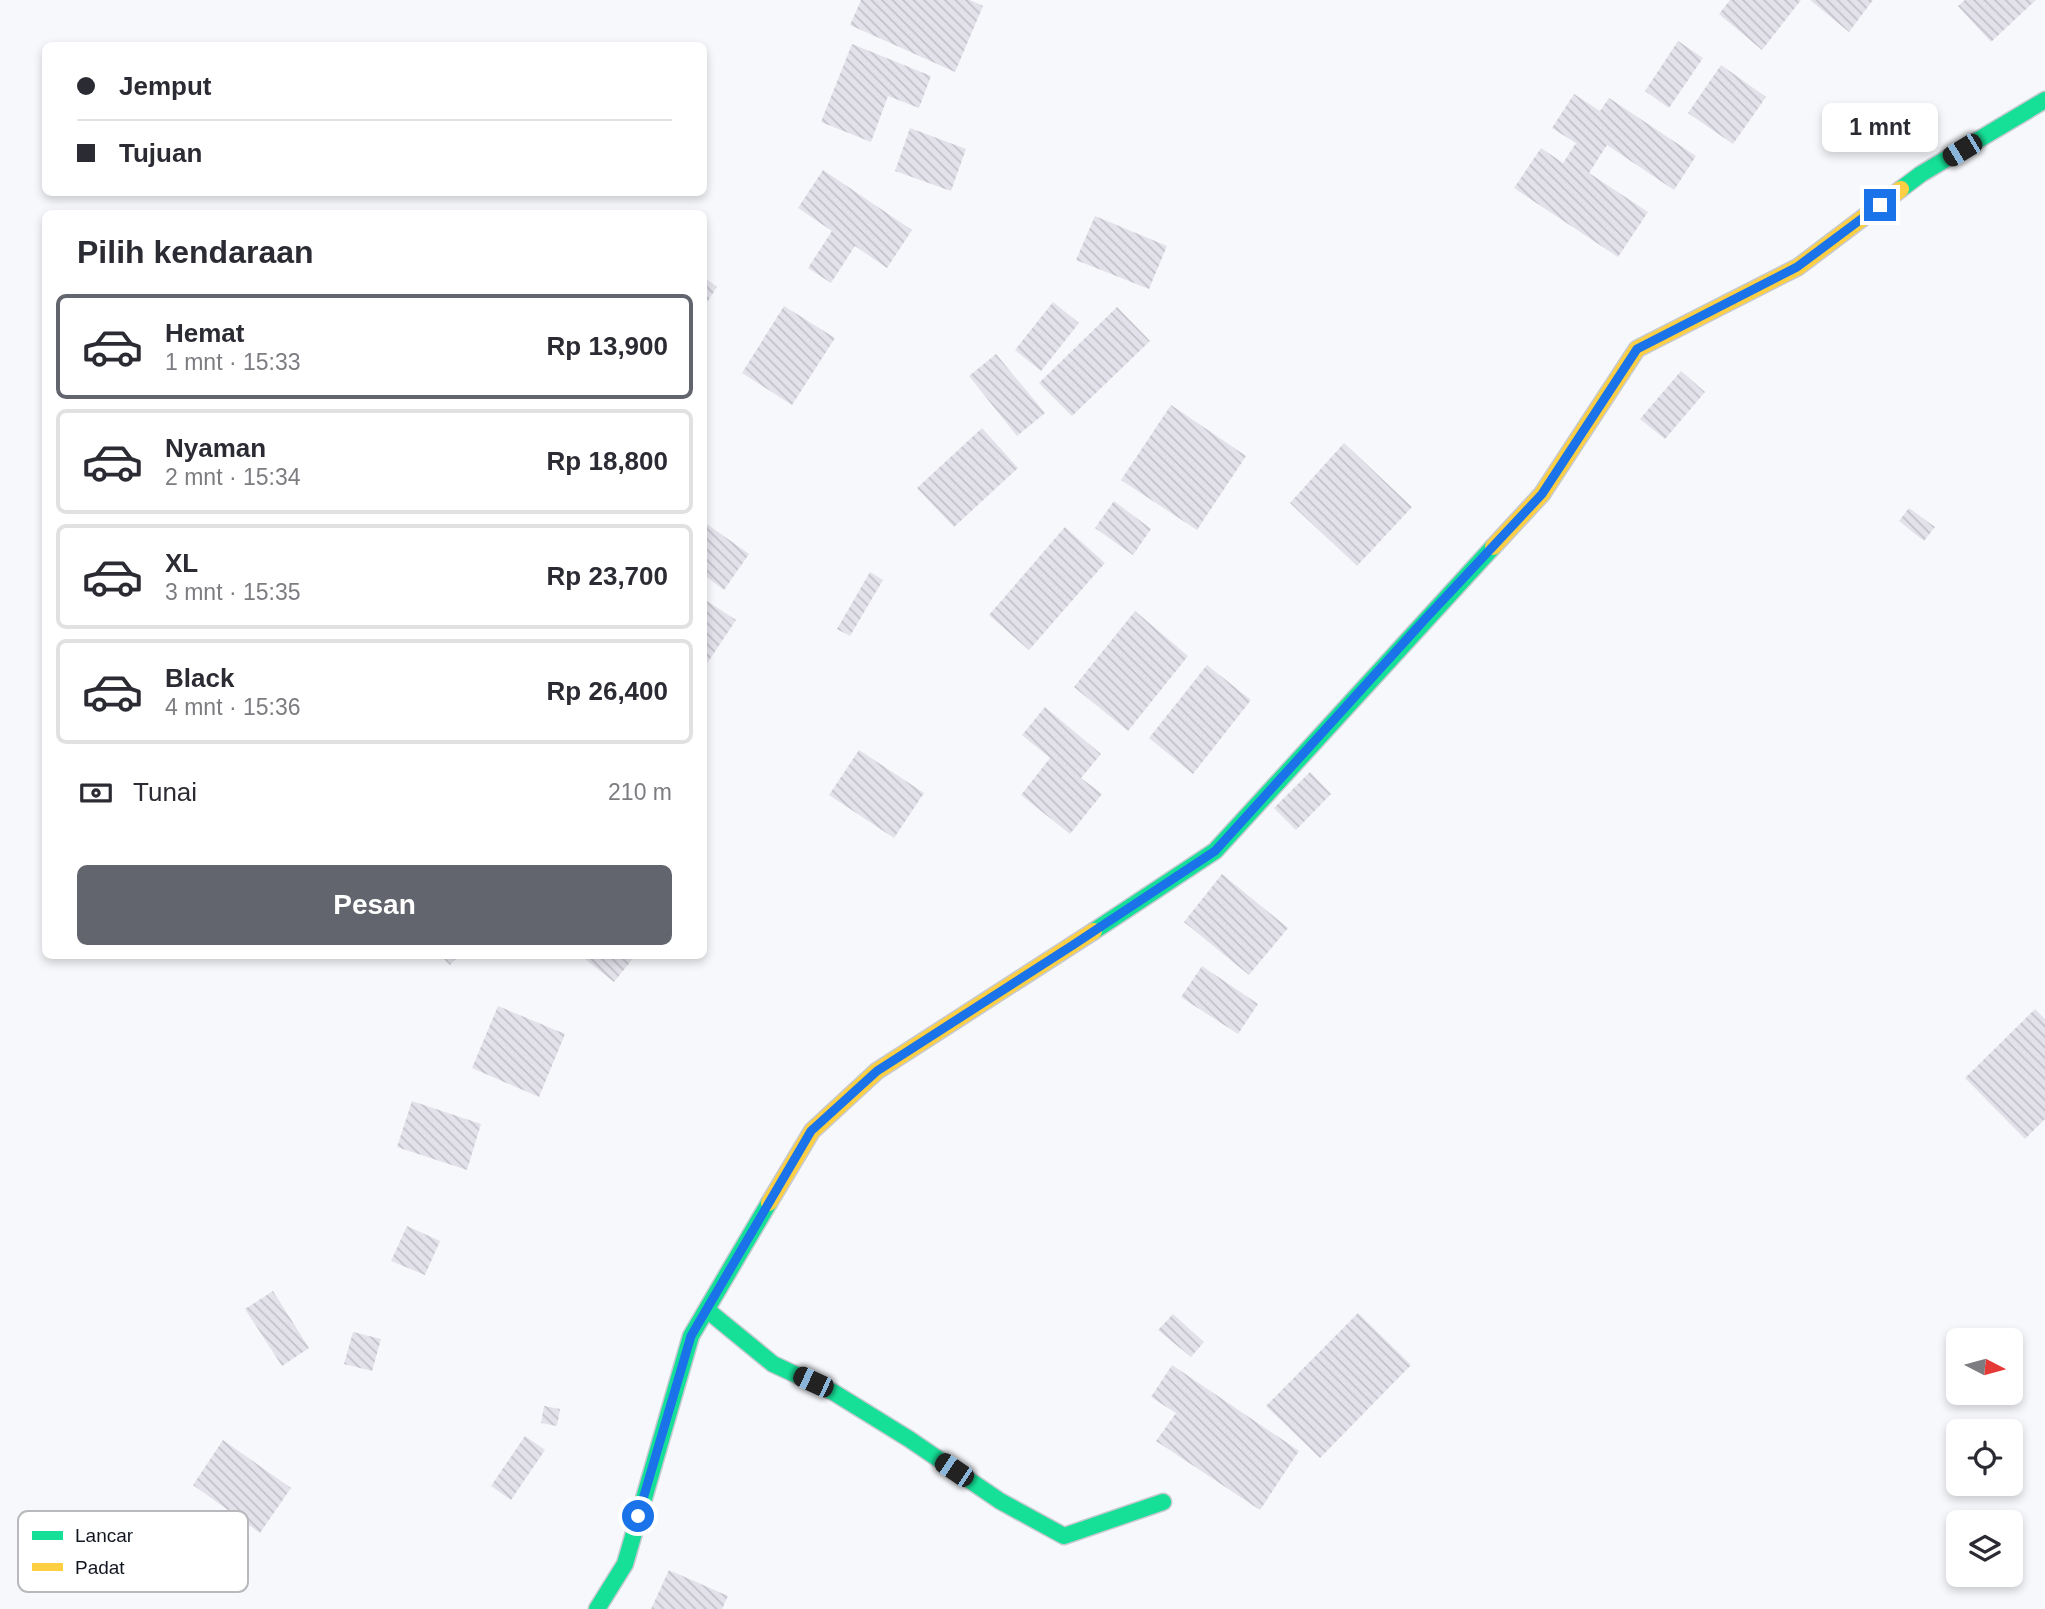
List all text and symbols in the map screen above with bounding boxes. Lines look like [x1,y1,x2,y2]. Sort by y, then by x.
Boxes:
text: Jemput [119,71,211,101]
callout: 1 mnt [1822,104,1938,152]
text: 1 mnt [1849,114,1911,140]
car [1939,130,1986,170]
text: Tujuan [119,138,202,168]
route end [1864,189,1896,221]
text: Pilih kendaraan [77,234,314,270]
icon: car [81,315,144,378]
text: Hemat [165,318,244,348]
text: Rp 13,900 [547,331,668,361]
text: 1 mnt · 15:33 [165,349,301,375]
icon: car [81,430,144,493]
text: Nyaman [165,433,266,463]
text: Rp 18,800 [547,446,668,476]
text: 2 mnt · 15:34 [165,464,301,490]
icon: car [81,545,144,608]
text: XL [165,548,198,578]
text: Rp 23,700 [547,561,668,591]
text: 3 mnt · 15:35 [165,579,301,605]
icon: car [81,660,144,723]
text: Black [165,663,234,693]
text: Rp 26,400 [547,676,668,706]
text: 4 mnt · 15:36 [165,694,301,720]
icon: cash [77,774,115,812]
text: Tunai [133,777,197,807]
text: 210 m [608,779,672,805]
button: Pesan [77,865,672,945]
north arrow [1946,1328,2023,1405]
map controls [1946,1328,2023,1587]
car [790,1364,837,1400]
button: locate [1946,1419,2023,1496]
car [931,1450,978,1490]
route start [622,1500,654,1532]
button: layers [1946,1510,2023,1587]
legend [18,1511,248,1592]
text: Lancar [75,1525,134,1546]
text: Padat [75,1557,125,1578]

